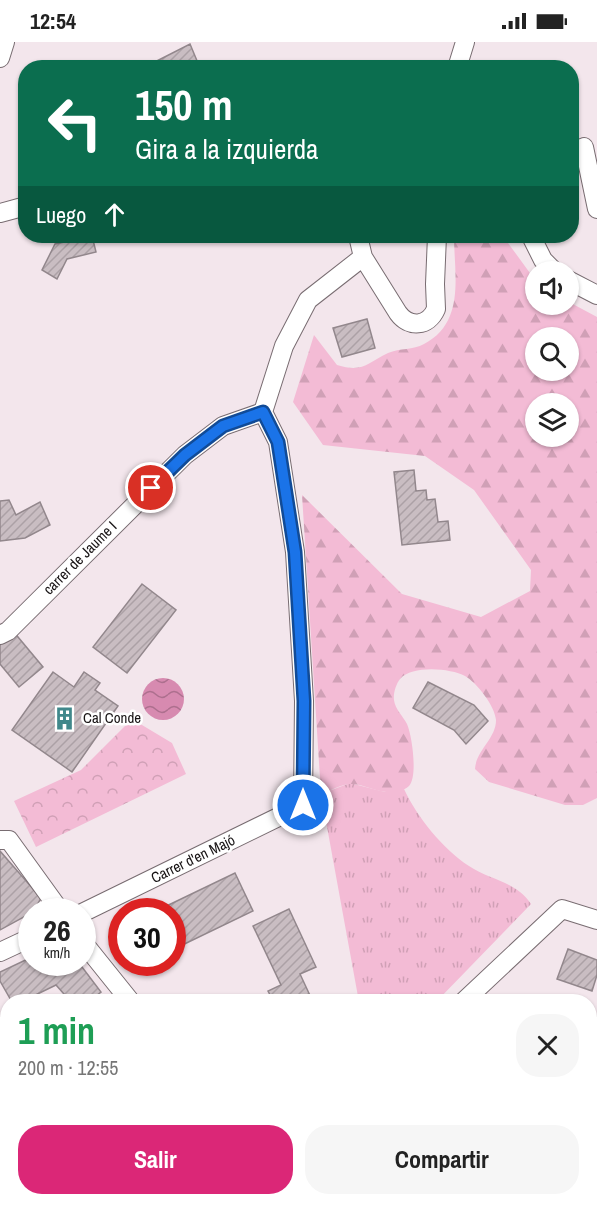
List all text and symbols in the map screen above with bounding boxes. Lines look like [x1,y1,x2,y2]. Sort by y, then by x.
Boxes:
text: 12:54 [30,6,76,36]
text: 150 m [135,77,233,133]
icon: left [36,84,114,162]
text: Gira a la izquierda [135,131,318,167]
icon: ahead [98,198,131,231]
text: Luego [36,200,86,230]
map controls [525,261,579,447]
button: sound [525,261,579,315]
button: search [525,327,579,381]
button: layers [525,393,579,447]
pin [125,462,176,513]
icon: arrive [134,471,167,504]
street label: carrer de Jaume I [38,516,121,599]
building icon: Cal Conde [52,705,78,731]
place label: Cal Conde [83,707,141,728]
position arrow [271,773,335,837]
street label: Carrer d'en Majó [147,829,239,888]
speed limit sign: 30 [108,898,186,976]
text: 26 [43,910,71,950]
text: km/h [44,942,70,963]
text: 1 min [18,1007,95,1055]
button: close [516,1014,579,1077]
text: 200 m · 12:55 [18,1054,118,1081]
button: Salir [18,1125,293,1194]
button: Compartir [305,1125,579,1194]

